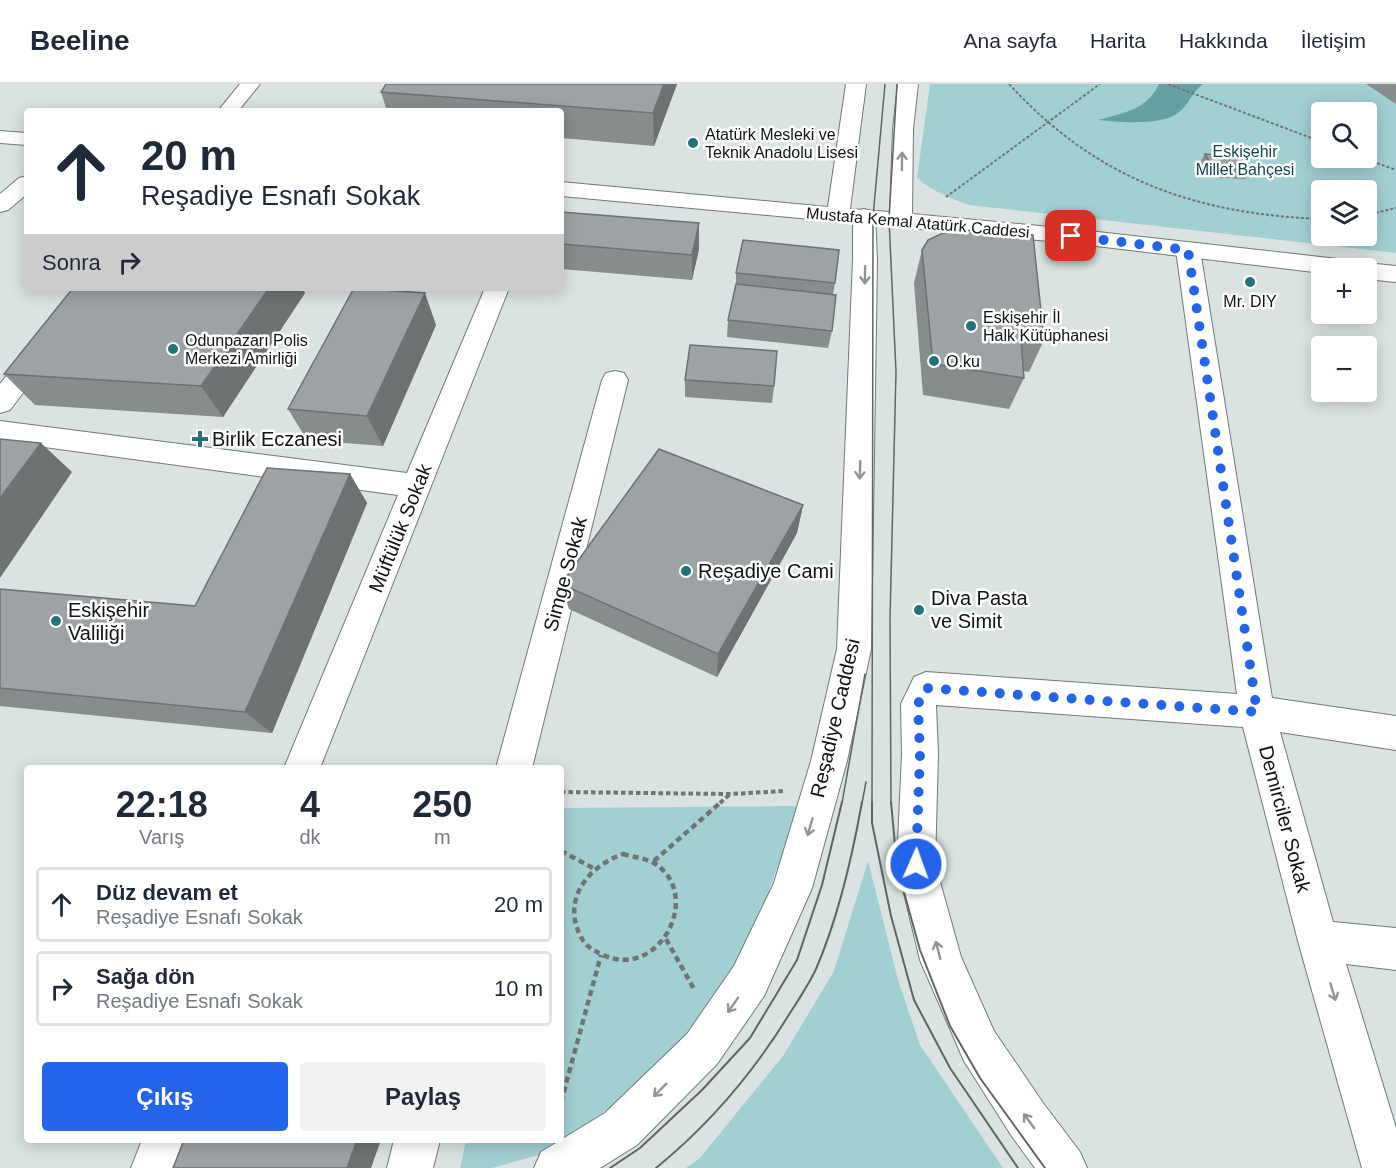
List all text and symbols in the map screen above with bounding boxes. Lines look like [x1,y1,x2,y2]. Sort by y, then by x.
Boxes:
text: Beeline [30,25,130,56]
text: Ana sayfa [964,29,1057,52]
text: Harita [1090,29,1146,52]
text: Hakkında [1179,29,1268,52]
text: İletişim [1301,29,1366,52]
map controls [1311,102,1377,402]
button: search [1311,102,1377,168]
place label: Atatürk Mesleki ve Teknik Anadolu Lisesi [705,126,858,161]
icon: ahead [42,132,120,210]
text: 20 m [141,132,237,179]
marker: Atatürk Mesleki ve Teknik Anadolu Lisesi [686,136,700,150]
park label: Eskişehir Millet Bahçesi [1196,143,1294,178]
one-way arrow [897,152,908,172]
button: layers [1311,180,1377,246]
text: Reşadiye Esnafı Sokak [141,181,420,211]
street label: Mustafa Kemal Atatürk Caddesi [806,204,1030,241]
pin [1045,210,1096,261]
icon: arrive [1054,219,1087,252]
icon: right [113,246,146,279]
text: Sonra [42,250,101,275]
button: + [1311,258,1377,324]
one-way arrow [859,264,871,284]
marker: Mr. DIY [1243,275,1257,289]
place label: Mr. DIY [1223,293,1277,310]
place label: Eskişehir İl Halk Kütüphanesi [983,308,1108,344]
marker: Eskişehir İl Halk Kütüphanesi [964,319,978,333]
place label: Odunpazarı Polis Merkezi Amirliği [185,332,308,367]
button: − [1311,336,1377,402]
marker: Odunpazarı Polis Merkezi Amirliği [166,342,180,356]
place label: O.ku [946,353,980,370]
marker: O.ku [927,354,941,368]
place label: Birlik Eczanesi [212,428,342,450]
marker: Birlik Eczanesi [193,432,207,446]
one-way arrow [854,459,865,479]
street label: Müftülük Sokak [364,460,436,596]
street label: Simge Sokak [539,513,591,634]
place label: Reşadiye Cami [698,560,834,582]
marker: Reşadiye Cami [679,564,693,578]
place label: Diva Pasta ve Simit [931,587,1029,632]
place label: Eskişehir Valiliği [68,599,149,644]
marker: Diva Pasta ve Simit [912,603,926,617]
marker: Eskişehir Valiliği [49,614,63,628]
street label: Reşadiye Caddesi [806,636,864,800]
street label: Demirciler Sokak [1255,743,1315,896]
text: 22:18 [116,784,208,825]
text: 4 [300,784,320,825]
text: 250 [412,784,472,825]
one-way arrow [804,817,815,836]
text: Varış [139,826,184,848]
text: dk [299,826,321,848]
text: m [434,826,451,848]
position arrow [884,832,948,896]
text: Düz devam et [96,880,238,905]
icon: ahead [45,888,78,921]
text: 20 m [494,892,543,917]
text: Reşadiye Esnafı Sokak [96,906,303,928]
one-way arrow [932,941,944,960]
text: Sağa dön [96,964,195,989]
icon: right [45,972,78,1005]
text: 10 m [494,976,543,1001]
one-way arrow [1328,982,1339,1001]
text: Reşadiye Esnafı Sokak [96,990,303,1012]
one-way arrow [727,996,739,1013]
button: Çıkış [42,1062,288,1131]
button: Paylaş [300,1062,546,1131]
one-way arrow [653,1083,668,1097]
one-way arrow [1023,1114,1035,1130]

